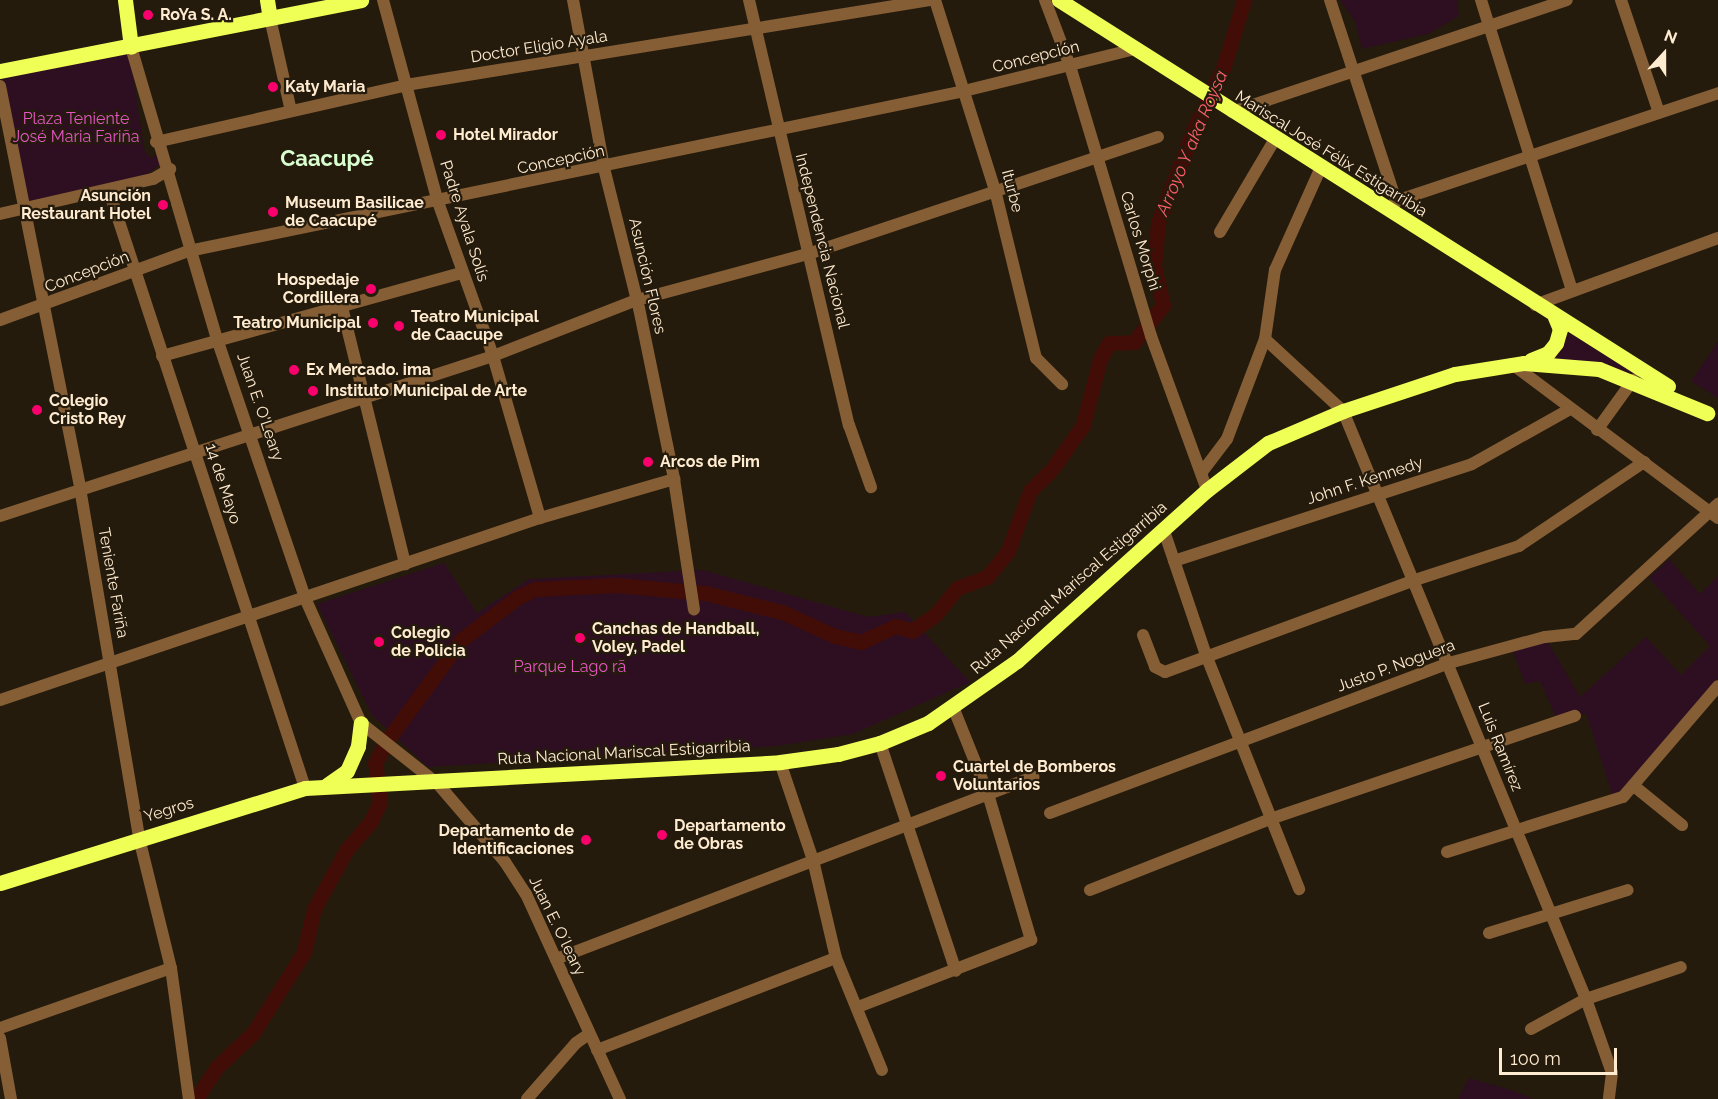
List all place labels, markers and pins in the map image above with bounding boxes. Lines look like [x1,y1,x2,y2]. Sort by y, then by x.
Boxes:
place label: RoYa S. A. [160,5,232,25]
marker: RoYa S. A. [141,8,155,22]
place label: Katy Maria [285,77,366,97]
marker: Katy Maria [266,80,280,94]
place label: Hotel Mirador [453,125,558,145]
marker: Hotel Mirador [434,128,448,142]
place label: Asunción Restaurant Hotel [21,186,151,224]
place label: Museum Basilicae de Caacupé [285,193,424,231]
marker: Asunción Restaurant Hotel [156,198,170,212]
marker: Museum Basilicae de Caacupé [266,205,280,219]
place label: Hospedaje Cordillera [277,270,359,308]
marker: Hospedaje Cordillera [364,282,378,296]
place label: Teatro Municipal de Caacupe [411,307,539,345]
place label: Teatro Municipal [233,313,361,333]
marker: Teatro Municipal [366,316,380,330]
marker: Teatro Municipal de Caacupe [392,319,406,333]
place label: Ex Mercado. ima [306,360,431,380]
marker: Ex Mercado. ima [287,363,301,377]
place label: Instituto Municipal de Arte [325,381,528,401]
marker: Instituto Municipal de Arte [306,384,320,398]
place label: Colegio Cristo Rey [49,391,126,429]
marker: Colegio Cristo Rey [30,403,44,417]
place label: Arcos de Pim [660,452,760,472]
marker: Arcos de Pim [641,455,655,469]
place label: Canchas de Handball, Voley, Padel [592,619,759,657]
place label: Colegio de Policia [391,623,466,661]
marker: Canchas de Handball, Voley, Padel [573,631,587,645]
marker: Colegio de Policia [372,635,386,649]
place label: Cuartel de Bomberos Voluntarios [953,757,1116,795]
marker: Cuartel de Bomberos Voluntarios [934,769,948,783]
place label: Departamento de Obras [674,816,786,854]
place label: Departamento de Identificaciones [439,821,574,859]
marker: Departamento de Obras [655,828,669,842]
marker: Departamento de Identificaciones [579,833,593,847]

